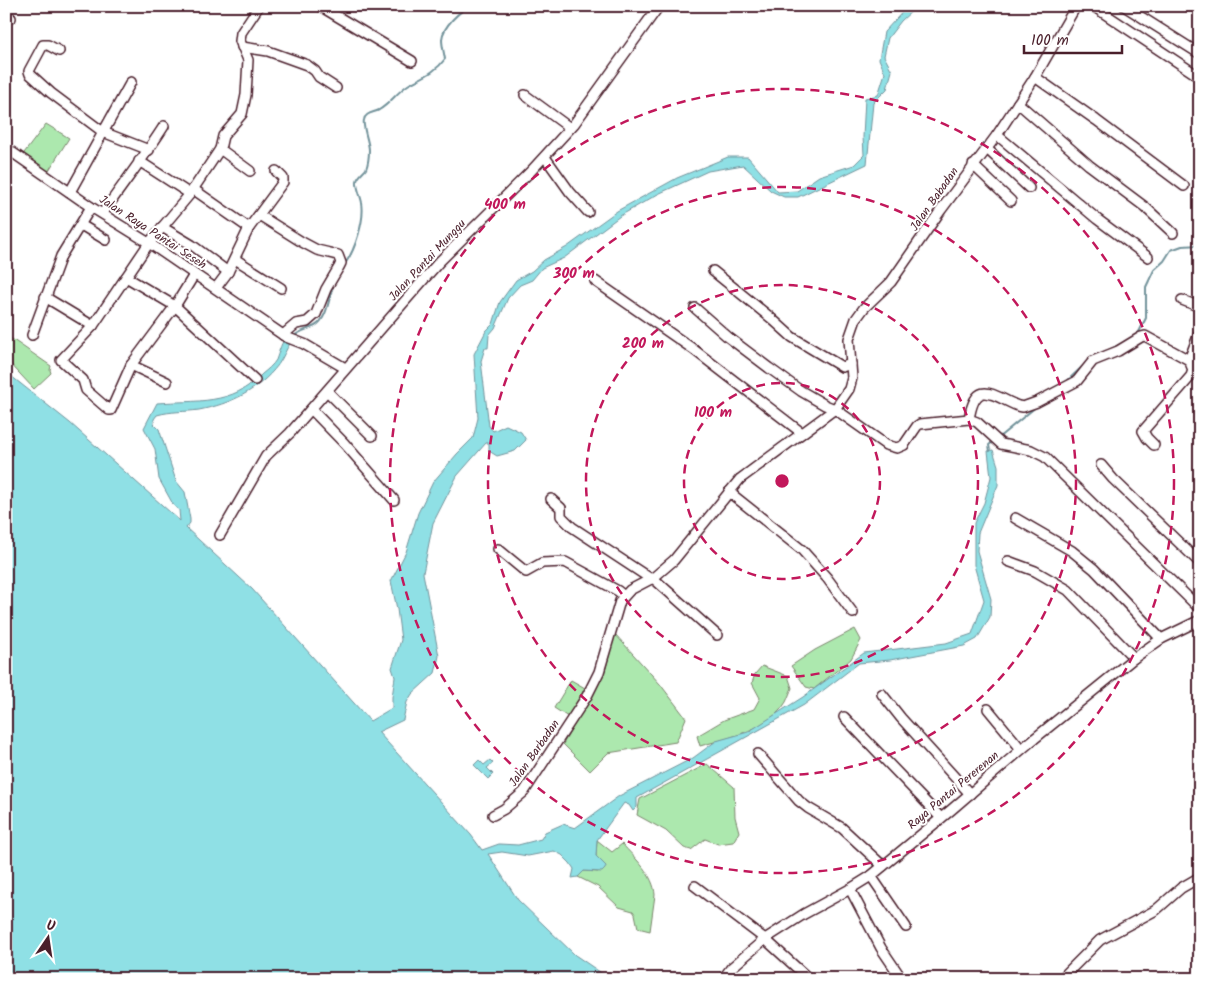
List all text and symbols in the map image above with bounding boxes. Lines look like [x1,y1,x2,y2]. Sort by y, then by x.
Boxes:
scale bar [1024,22,1121,54]
text: 100 m [1031,29,1069,53]
street label: Jalan Babadan [905,163,963,235]
street label: Jalan Raya Pantai Seseh [95,190,210,274]
text: 400 m [484,193,526,217]
street label: Jalan Pantai Munggu [384,215,471,306]
text: 300 m [552,262,595,286]
text: 200 m [622,332,664,356]
text: 100 m [694,401,732,425]
centre of rings [773,472,791,490]
street label: Jalan Barbadan [504,716,565,791]
street label: Raya Pantai Pererenan [903,746,1003,834]
north arrow [22,912,72,962]
text: U [44,915,58,938]

